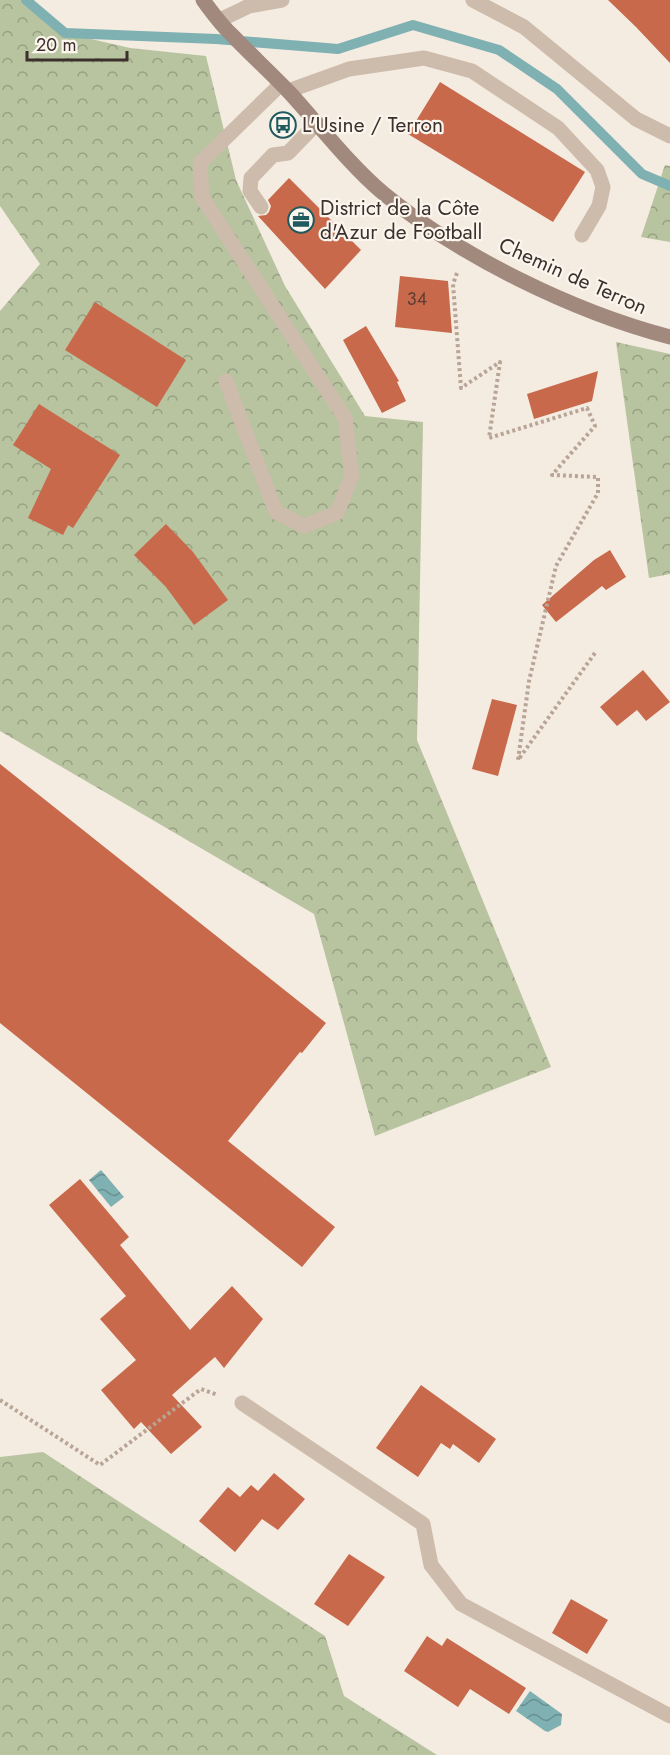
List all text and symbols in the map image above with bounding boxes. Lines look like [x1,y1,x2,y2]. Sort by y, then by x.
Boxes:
scale bar [27,24,128,62]
text: 20 m [36,32,76,58]
bus stop icon: L'Usine / Terron [268,110,298,140]
place label: L'Usine / Terron [302,110,443,140]
place label: District de la Côte d'Azur de Football [320,193,482,247]
office icon: District de la Côte d'Azur de Football [286,205,316,235]
street label: Chemin de Terron [494,230,652,322]
house number: 34 [407,286,427,312]

